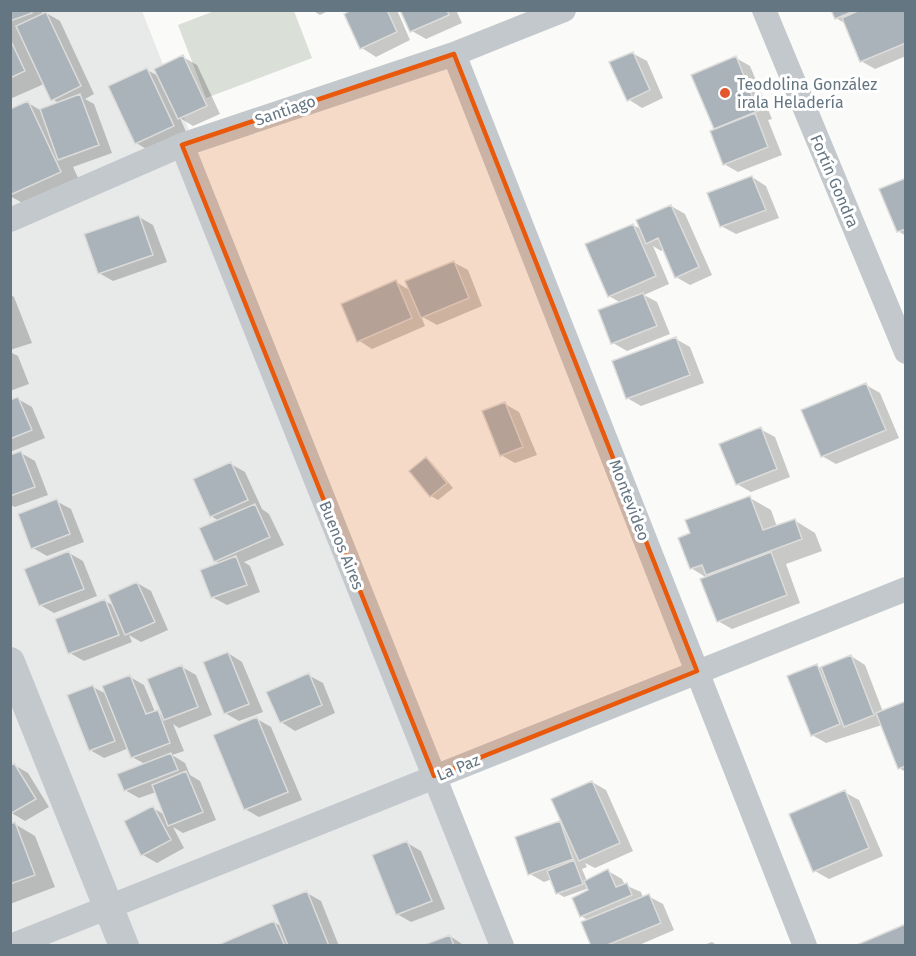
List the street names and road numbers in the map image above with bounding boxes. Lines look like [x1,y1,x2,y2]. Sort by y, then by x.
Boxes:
street label: Santiago [252,91,318,130]
street label: Fortín Gondra [806,132,863,231]
street label: Montevideo [605,457,654,543]
street label: Buenos Aires [315,498,368,592]
street label: La Paz [434,750,483,785]

